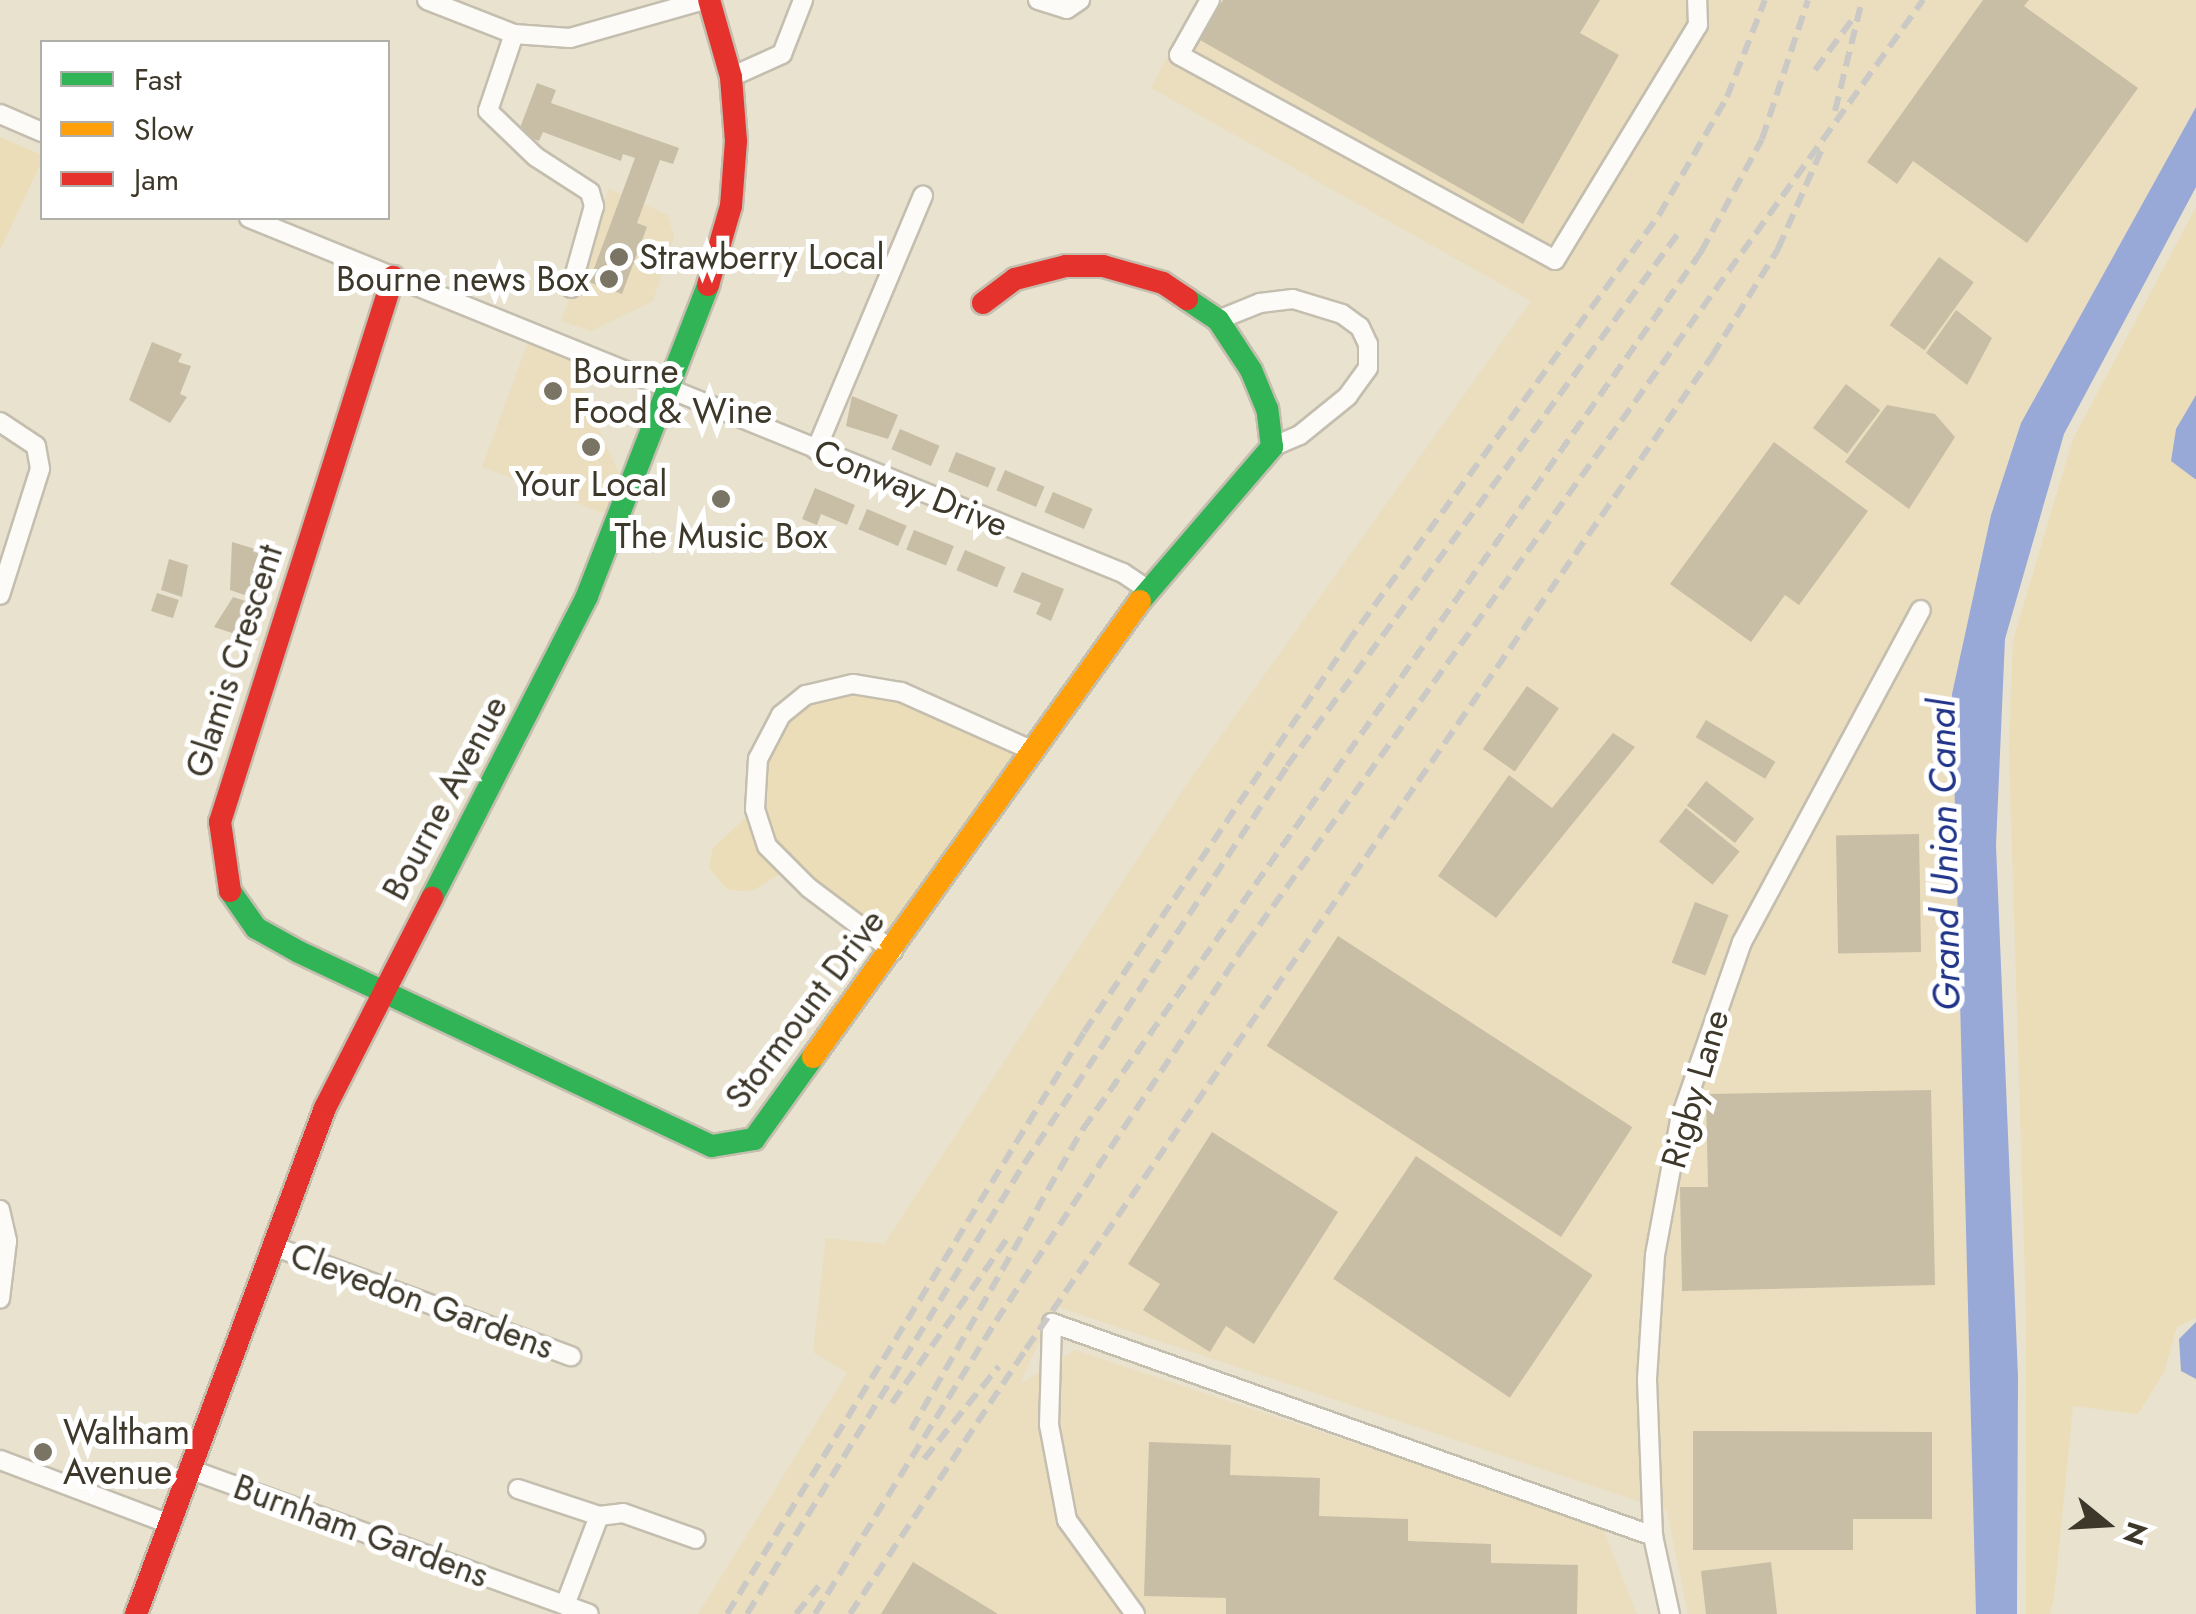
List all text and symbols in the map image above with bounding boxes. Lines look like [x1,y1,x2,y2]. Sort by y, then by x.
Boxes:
legend [40,40,390,220]
text: Fast [134,58,182,101]
text: Slow [134,108,194,151]
text: Jam [134,158,179,201]
place label: Strawberry Local [639,236,884,278]
marker: Strawberry Local [608,246,630,268]
place label: Bourne news Box [336,258,589,300]
marker: Bourne news Box [598,268,620,290]
place label: Bourne Food & Wine [573,350,772,432]
marker: Bourne Food & Wine [542,380,564,402]
street label: Conway Drive [808,430,1014,546]
marker: Your Local [580,436,602,458]
place label: Your Local [515,463,667,505]
marker: The Music Box [710,488,732,510]
place label: The Music Box [614,515,828,557]
street label: Glamis Crescent [177,539,291,783]
street label: Bourne Avenue [374,689,516,907]
water label: Grand Union Canal [1918,699,1970,1011]
street label: Stormount Drive [716,901,894,1117]
street label: Rigby Lane [1652,1005,1738,1173]
street label: Clevedon Gardens [285,1234,559,1368]
place label: Waltham Avenue [63,1411,190,1493]
marker: Waltham Avenue [32,1441,54,1463]
street label: Burnham Gardens [228,1465,494,1597]
north arrow [2056,1474,2156,1574]
text: N [2112,1517,2158,1550]

